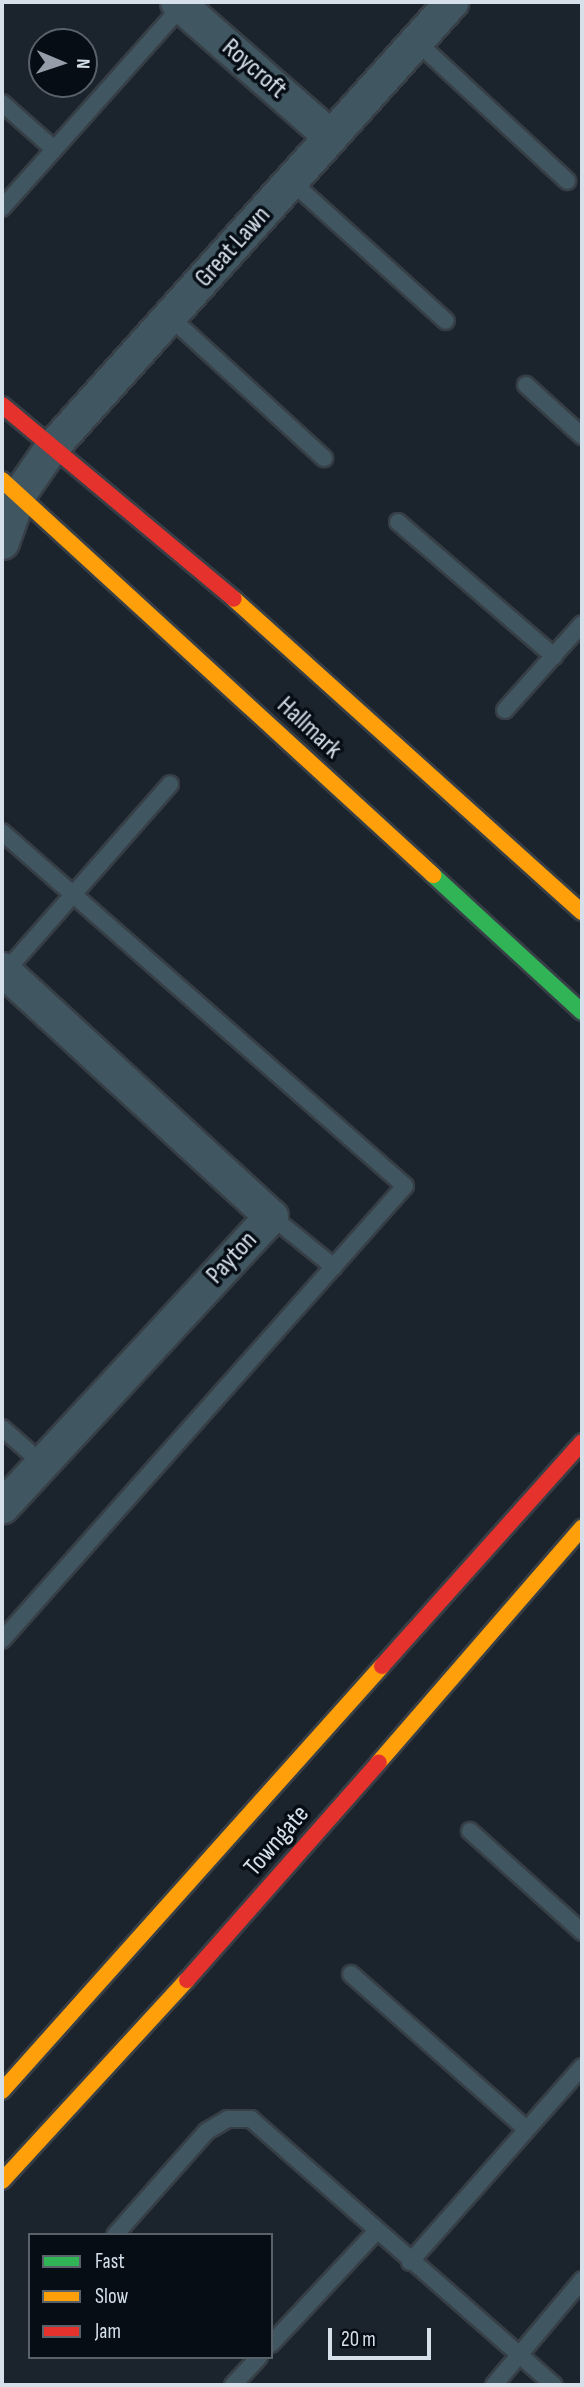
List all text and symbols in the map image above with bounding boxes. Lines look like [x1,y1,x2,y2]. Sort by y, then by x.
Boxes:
north arrow [28,28,98,98]
street label: Roycroft [215,32,293,106]
text: N [71,58,94,69]
street label: Great Lawn [189,200,277,294]
street label: Hallmark [270,690,348,766]
street label: Payton [200,1225,264,1291]
street label: Towngate [238,1799,316,1883]
legend [28,2233,273,2359]
text: Fast [95,2249,125,2274]
text: Slow [95,2284,128,2309]
scale bar [332,2314,435,2358]
text: Jam [95,2319,121,2344]
text: 20 m [341,2327,376,2352]

